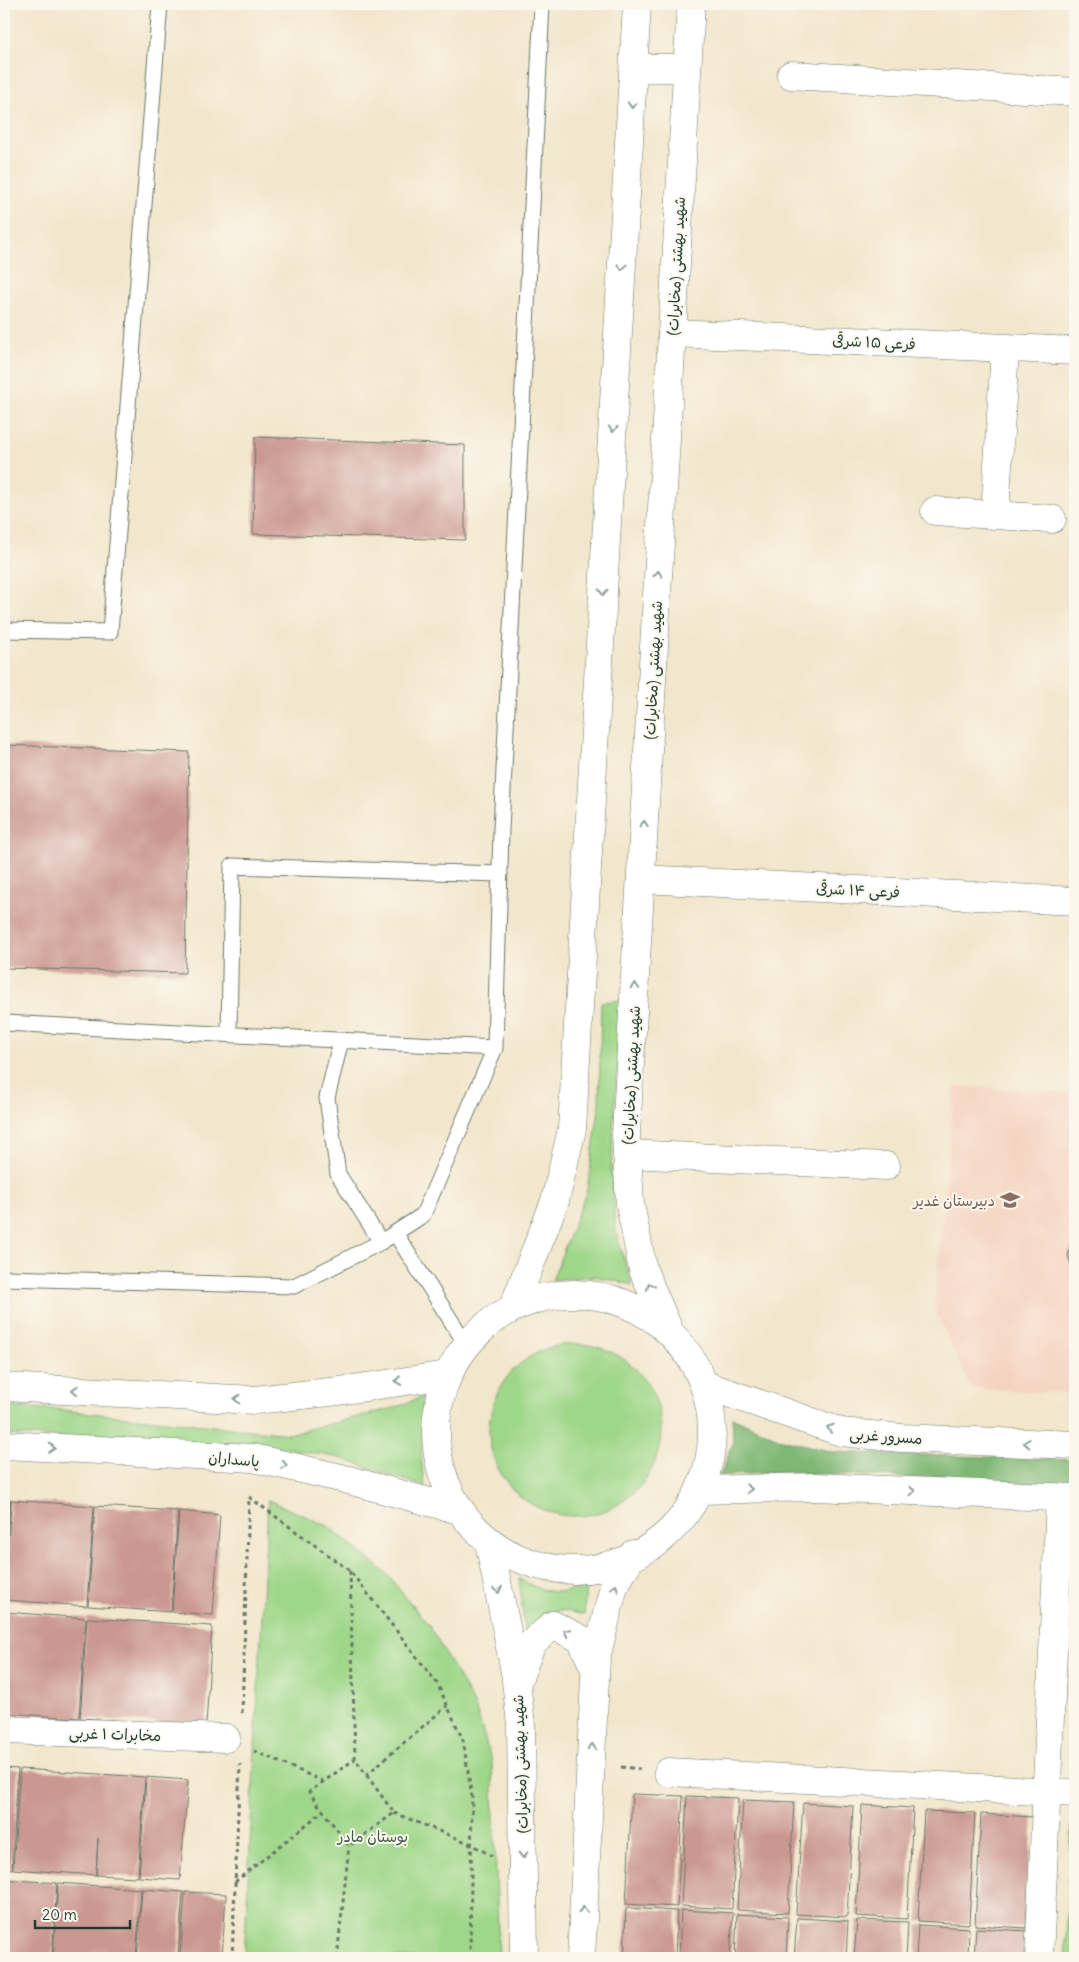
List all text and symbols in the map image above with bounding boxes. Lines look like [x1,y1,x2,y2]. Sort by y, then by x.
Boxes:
one-way arrow [626,101,637,109]
street label: شهید بهشتی (مخابرات) [663,196,690,336]
one-way arrow [617,263,628,271]
street label: فرعی ۱۵ شرقی [832,329,916,355]
one-way arrow [607,426,618,434]
one-way arrow [653,570,664,578]
one-way arrow [598,588,609,596]
street label: شهید بهشتی (مخابرات) [640,600,667,740]
one-way arrow [638,820,649,828]
street label: فرعی ۱۴ شرقی [815,877,901,903]
one-way arrow [629,982,640,990]
street label: شهید بهشتی (مخابرات) [618,1005,645,1145]
school or university icon: دبیرستان غدیر [999,1189,1021,1211]
place label: دبیرستان غدیر [911,1191,995,1210]
one-way arrow [646,1282,656,1290]
one-way arrow [394,1375,402,1386]
one-way arrow [71,1385,79,1396]
one-way arrow [233,1394,241,1405]
one-way arrow [826,1424,835,1434]
street label: مسرور غربی [849,1424,923,1449]
one-way arrow [1022,1437,1030,1448]
one-way arrow [49,1442,57,1453]
street label: پاسداران [208,1447,260,1472]
one-way arrow [279,1459,288,1470]
one-way arrow [746,1483,754,1494]
one-way arrow [908,1486,916,1497]
one-way arrow [609,1584,619,1593]
one-way arrow [492,1585,502,1594]
one-way arrow [563,1628,572,1638]
street label: شهید بهشتی (مخابرات) [508,1694,533,1834]
street label: مخابرات ۱ غربی [69,1723,161,1746]
one-way arrow [586,1743,597,1751]
park label: بوستان مادر [337,1827,408,1846]
one-way arrow [517,1851,528,1859]
scale bar [35,1897,130,1929]
text: 20 m [42,1905,77,1924]
one-way arrow [578,1905,589,1913]

